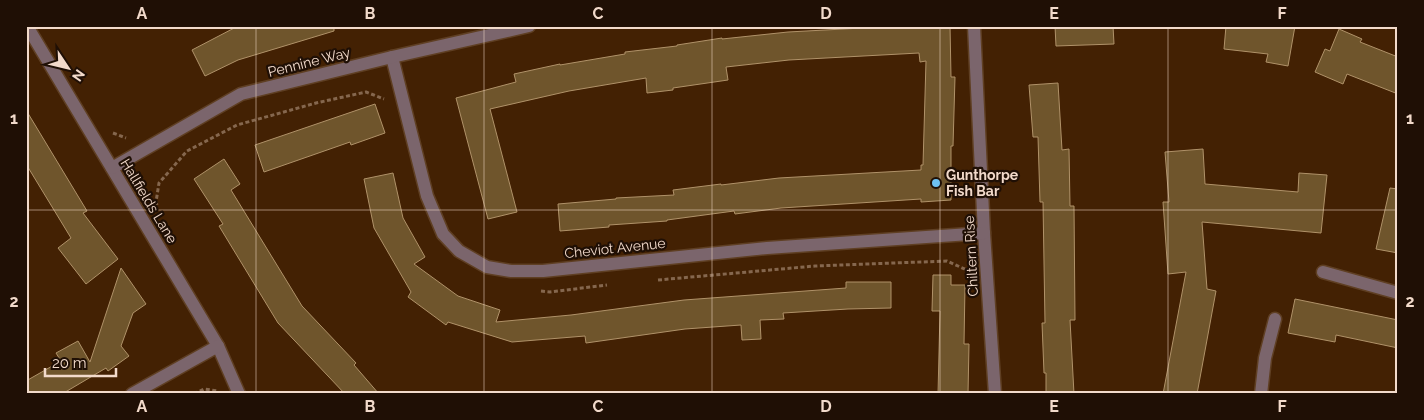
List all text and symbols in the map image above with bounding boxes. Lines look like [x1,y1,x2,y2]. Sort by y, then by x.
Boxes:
text: A [137,4,148,23]
text: B [365,4,376,23]
text: C [593,4,604,23]
text: D [820,4,832,23]
text: E [1049,4,1059,23]
text: F [1277,4,1287,23]
north arrow [42,42,92,92]
street label: Pennine Way [266,44,352,80]
text: N [69,66,88,84]
text: 1 [10,109,18,128]
text: 1 [1406,109,1414,128]
street label: Hallfields Lane [117,156,181,246]
place label: Gunthorpe Fish Bar [946,167,1019,199]
marker: Gunthorpe Fish Bar [930,177,942,189]
street label: Chiltern Rise [961,215,981,297]
street label: Cheviot Avenue [564,235,666,261]
text: 2 [9,292,19,311]
text: 2 [1405,292,1415,311]
scale bar [45,345,116,377]
text: 20 m [52,354,87,372]
text: A [137,397,148,416]
text: B [365,397,376,416]
text: C [593,397,604,416]
text: D [820,397,832,416]
text: E [1049,397,1059,416]
text: F [1277,397,1287,416]

